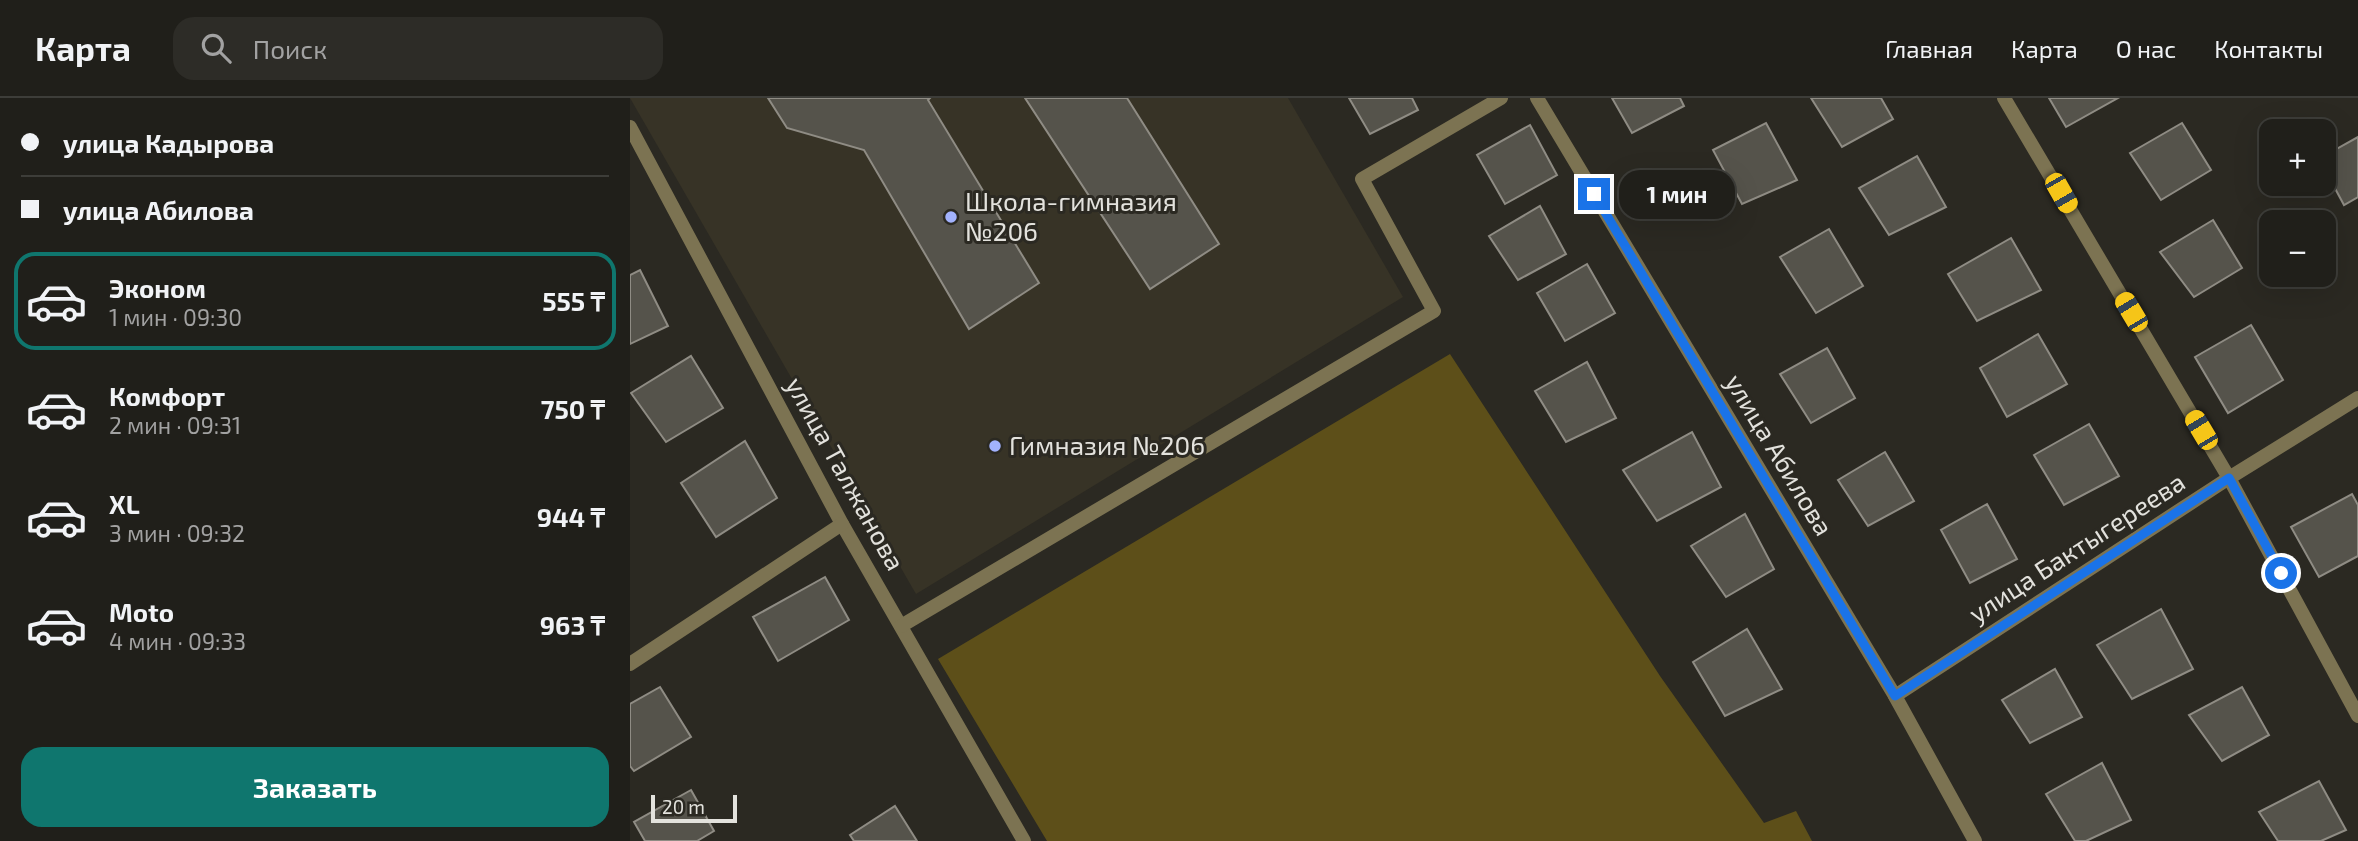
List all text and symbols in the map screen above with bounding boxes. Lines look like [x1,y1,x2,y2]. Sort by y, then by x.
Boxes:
search box [173,17,663,80]
text: Карта [35,28,131,68]
icon: search [197,29,235,67]
text: Поиск [253,33,327,64]
text: Главная [1885,34,1973,63]
text: Карта [2011,34,2078,63]
text: О нас [2116,34,2176,63]
text: Контакты [2214,34,2323,63]
map controls [2259,119,2336,287]
button: + [2259,119,2336,196]
text: улица Кадырова [63,127,274,158]
callout: 1 мин [1618,170,1734,218]
car [2042,170,2081,216]
route end [1578,178,1610,210]
text: 1 мин [1647,180,1707,208]
place label: Школа-гимназия №206 [965,185,1177,246]
text: улица Абилова [63,194,254,225]
marker: Школа-гимназия №206 [943,209,959,225]
button: − [2259,210,2336,287]
icon: car [25,270,88,333]
text: Эконом [109,272,206,303]
text: 555 ₸ [542,285,605,316]
car [2112,289,2151,335]
text: 1 мин · 09:30 [109,303,242,331]
street label: улица Абилова [1719,368,1841,541]
street label: улица Талжанова [779,371,912,576]
icon: car [25,378,88,441]
text: Комфорт [109,380,225,411]
text: 750 ₸ [541,393,605,424]
car [2182,407,2221,453]
text: 2 мин · 09:31 [109,411,241,439]
place label: Гимназия №206 [1009,429,1205,460]
marker: Гимназия №206 [987,438,1003,454]
street label: улица Бактыгереева [1962,465,2191,629]
icon: car [25,486,88,549]
text: XL [109,488,140,519]
text: 944 ₸ [537,501,605,532]
text: 3 мин · 09:32 [109,519,245,547]
route start [2265,557,2297,589]
icon: car [25,594,88,657]
text: Moto [109,596,174,627]
text: 963 ₸ [540,609,605,640]
text: 4 мин · 09:33 [109,627,246,655]
button: Заказать [21,747,609,827]
scale bar [651,792,737,824]
text: 20 m [662,795,705,818]

